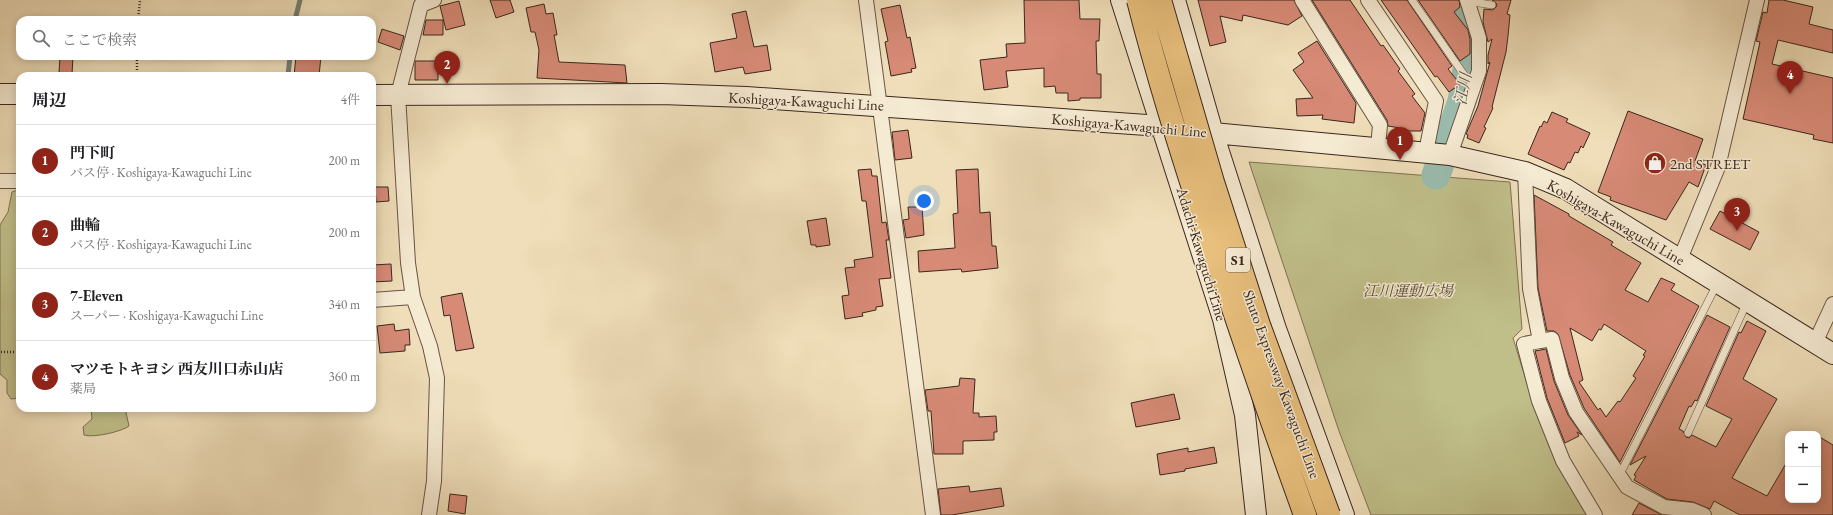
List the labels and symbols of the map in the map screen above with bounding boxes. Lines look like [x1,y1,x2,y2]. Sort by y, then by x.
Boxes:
pin: 2 [434,51,460,84]
pin: 4 [1777,61,1803,94]
water label: 江川 [1450,69,1477,107]
street label: Koshigaya-Kawaguchi Line [728,87,884,115]
street label: Koshigaya-Kawaguchi Line [1051,109,1208,141]
pin: 1 [1387,127,1413,160]
shop icon: 2nd STREET [1642,150,1668,176]
place label: 2nd STREET [1670,154,1751,173]
street label: Koshigaya-Kawaguchi Line [1544,175,1688,269]
street label: Adachi-Kawaguchi Line [1172,184,1231,323]
your location [914,191,934,211]
pin: 3 [1724,198,1750,231]
road number: S1 [1226,248,1250,272]
park label: 江川運動広場 [1363,281,1455,300]
street label: Shuto Expressway Kawaguchi Line [1239,287,1325,481]

